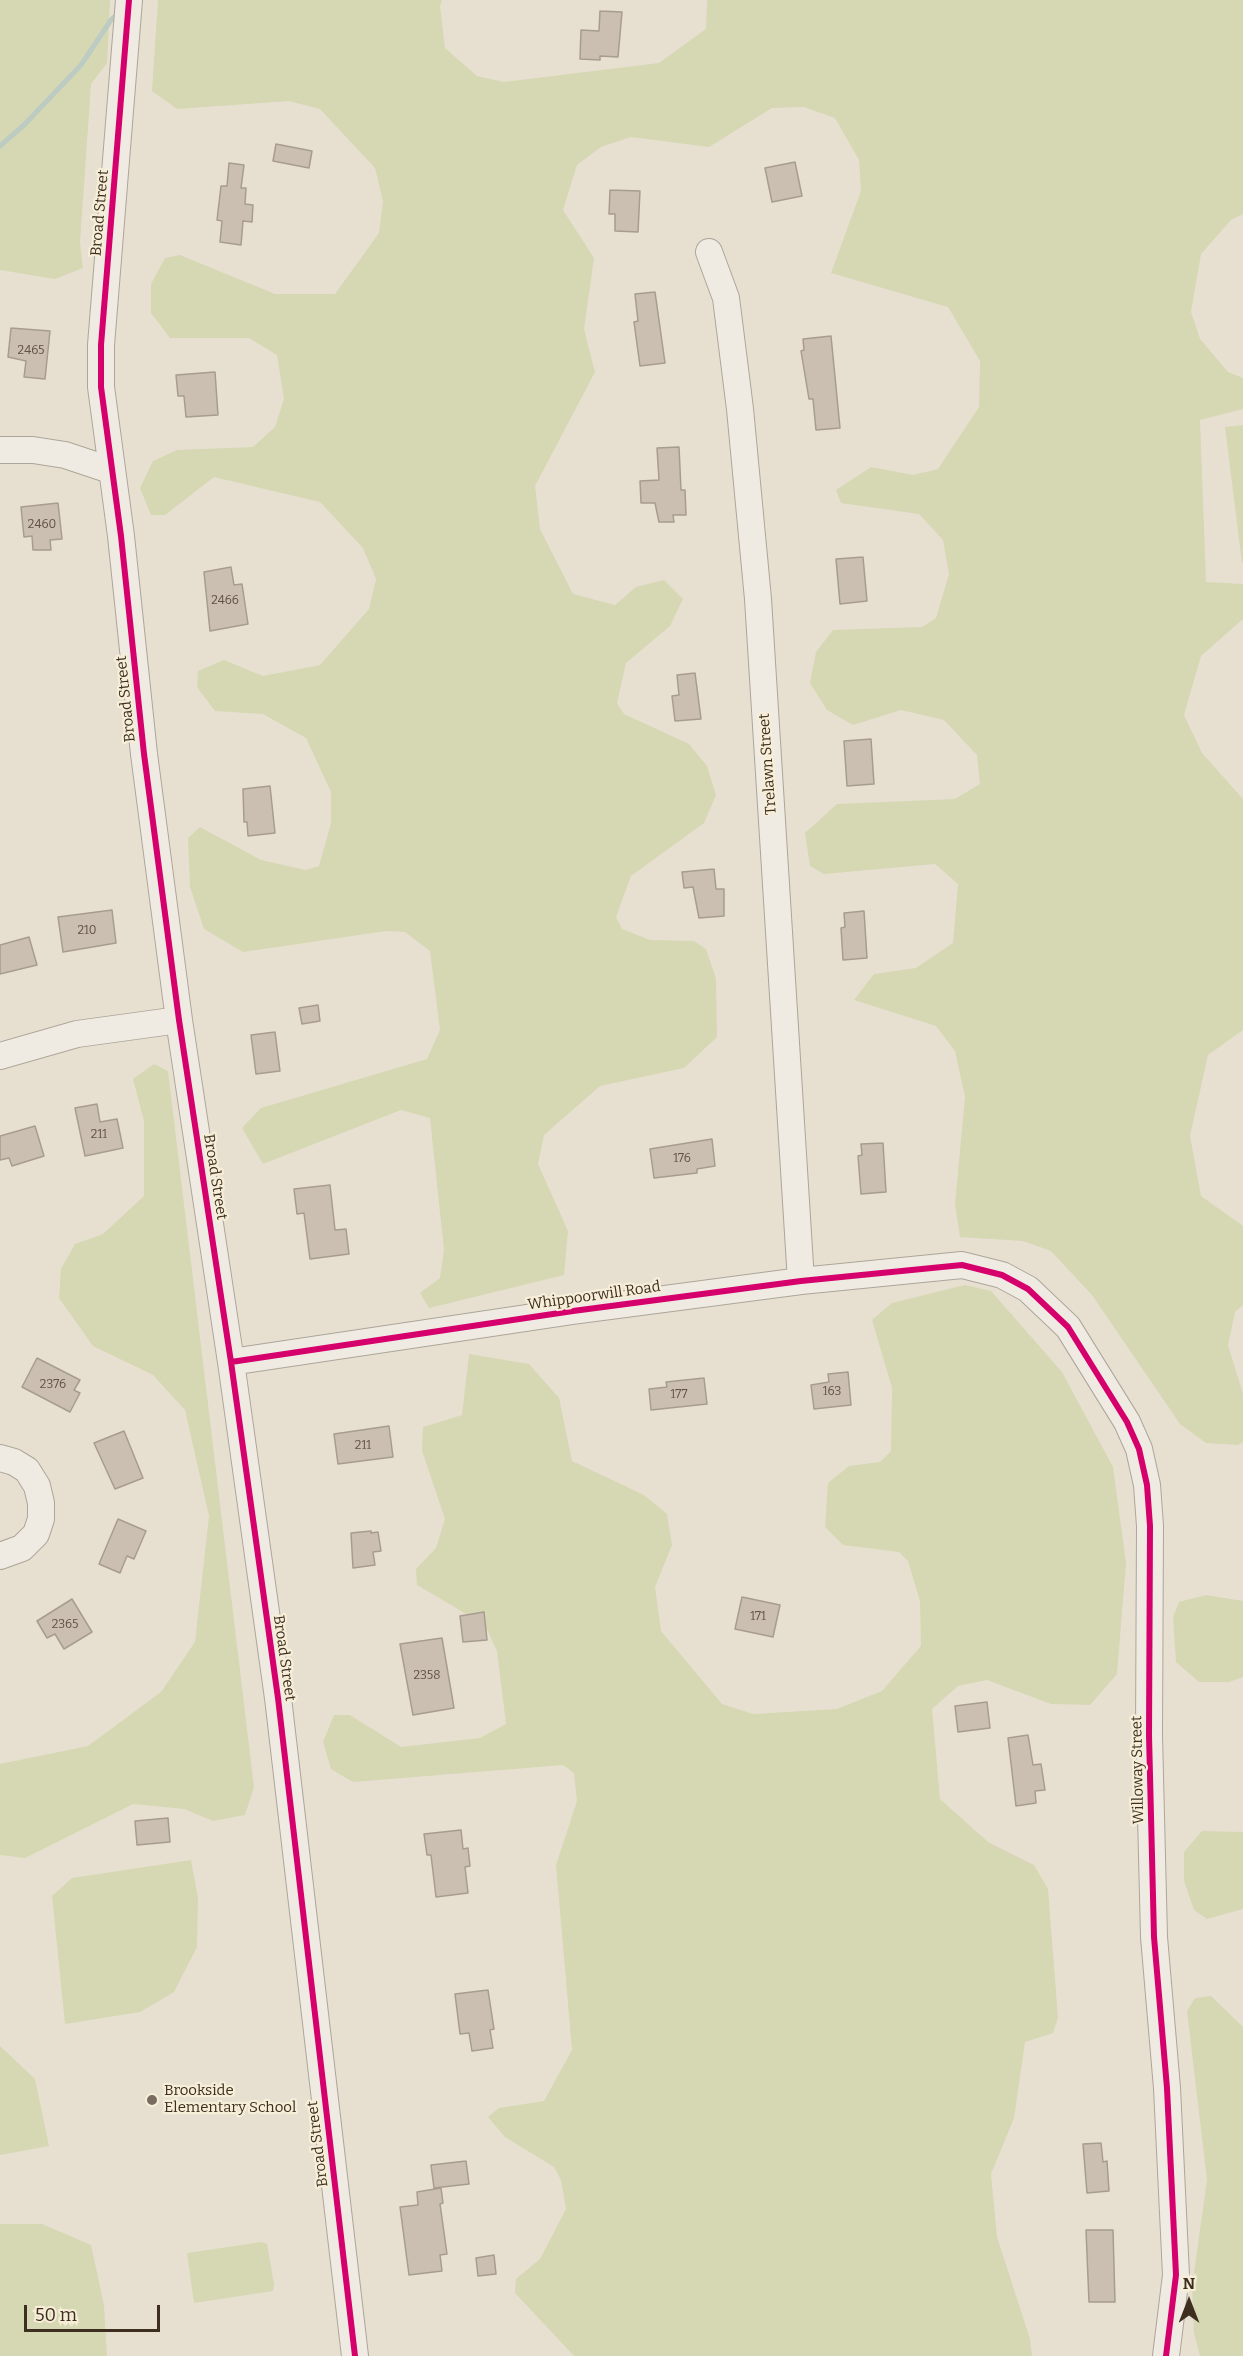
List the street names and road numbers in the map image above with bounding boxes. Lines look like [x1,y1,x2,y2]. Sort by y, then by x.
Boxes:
street label: Broad Street [87,169,113,257]
street label: Broad Street [113,655,139,743]
street label: Trelawn Street [755,713,781,815]
street label: Broad Street [199,1133,231,1221]
street label: Whippoorwill Road [526,1278,662,1314]
street label: Broad Street [269,1614,299,1702]
street label: Willoway Street [1128,1715,1148,1825]
street label: Broad Street [304,2100,332,2188]

